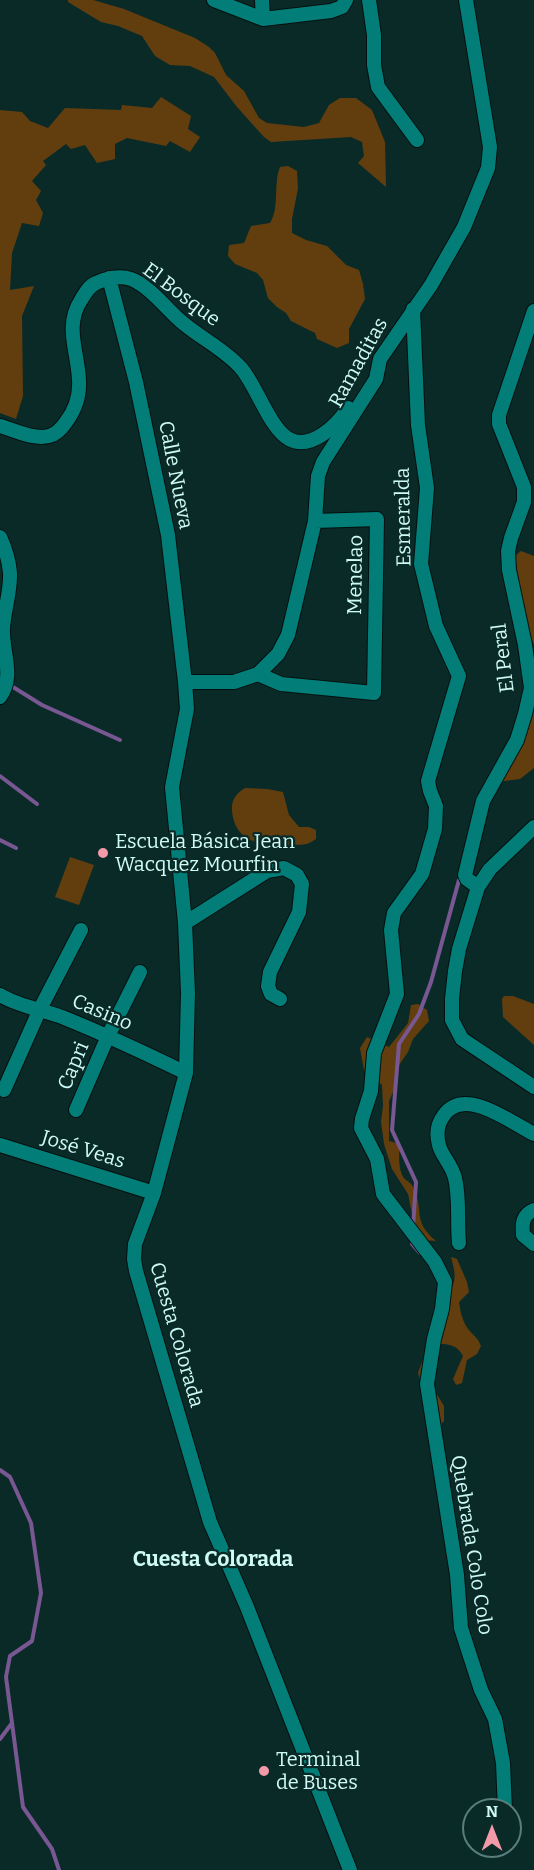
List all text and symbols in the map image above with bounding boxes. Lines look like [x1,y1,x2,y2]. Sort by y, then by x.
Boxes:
street label: El Bosque [138,258,224,332]
street label: Ramaditas [324,314,394,412]
street label: Calle Nueva [153,419,197,531]
street label: Esmeralda [391,467,417,567]
street label: Menelao [343,535,369,615]
street label: El Peral [488,622,520,694]
place label: Escuela Básica Jean Wacquez Mourfin [115,830,295,877]
marker: Escuela Básica Jean Wacquez Mourfin [96,846,110,860]
street label: Casino [68,990,136,1036]
street label: Capri [53,1038,95,1094]
street label: José Veas [38,1126,128,1174]
street label: Cuesta Colorada [144,1260,208,1410]
street label: Quebrada Colo Colo [445,1453,497,1637]
district label: Cuesta Colorada [133,1547,293,1573]
place label: Terminal de Buses [276,1748,361,1795]
marker: Terminal de Buses [257,1764,271,1778]
north arrow [462,1798,522,1858]
text: N [486,1802,498,1821]

